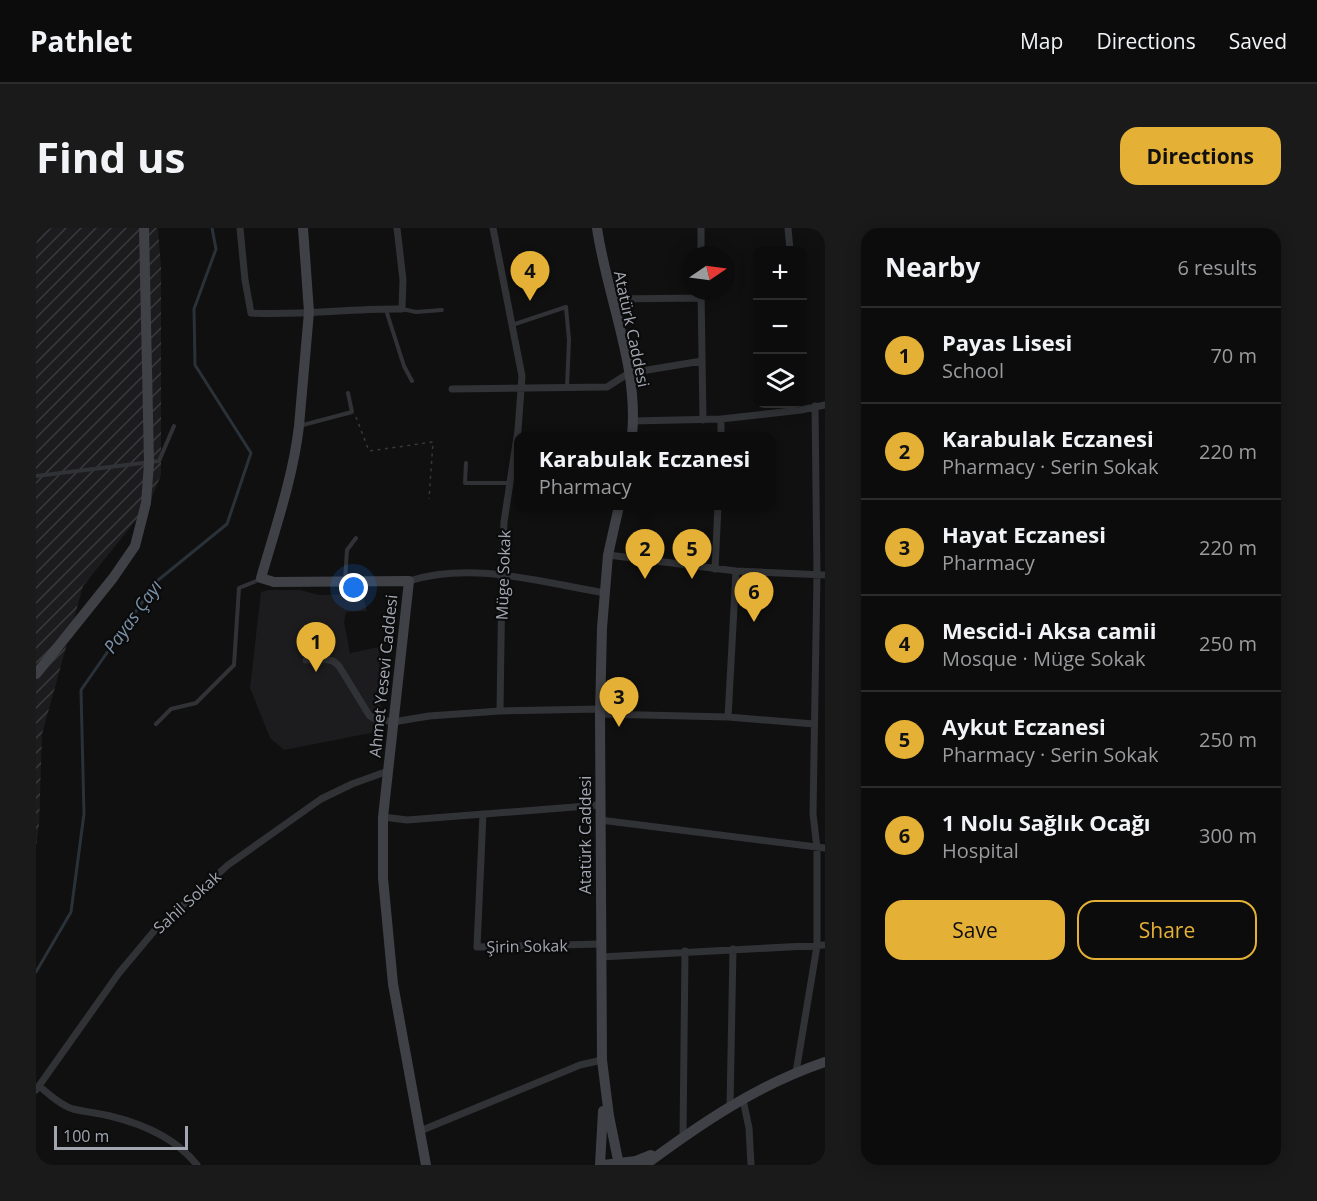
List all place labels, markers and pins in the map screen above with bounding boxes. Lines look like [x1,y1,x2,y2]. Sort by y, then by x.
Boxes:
pin: 4 [510,251,550,301]
pin: 2 [626,530,664,579]
pin: 5 [672,530,712,579]
pin: 6 [734,572,774,622]
pin: 1 [296,622,336,672]
pin: 3 [600,678,638,727]

